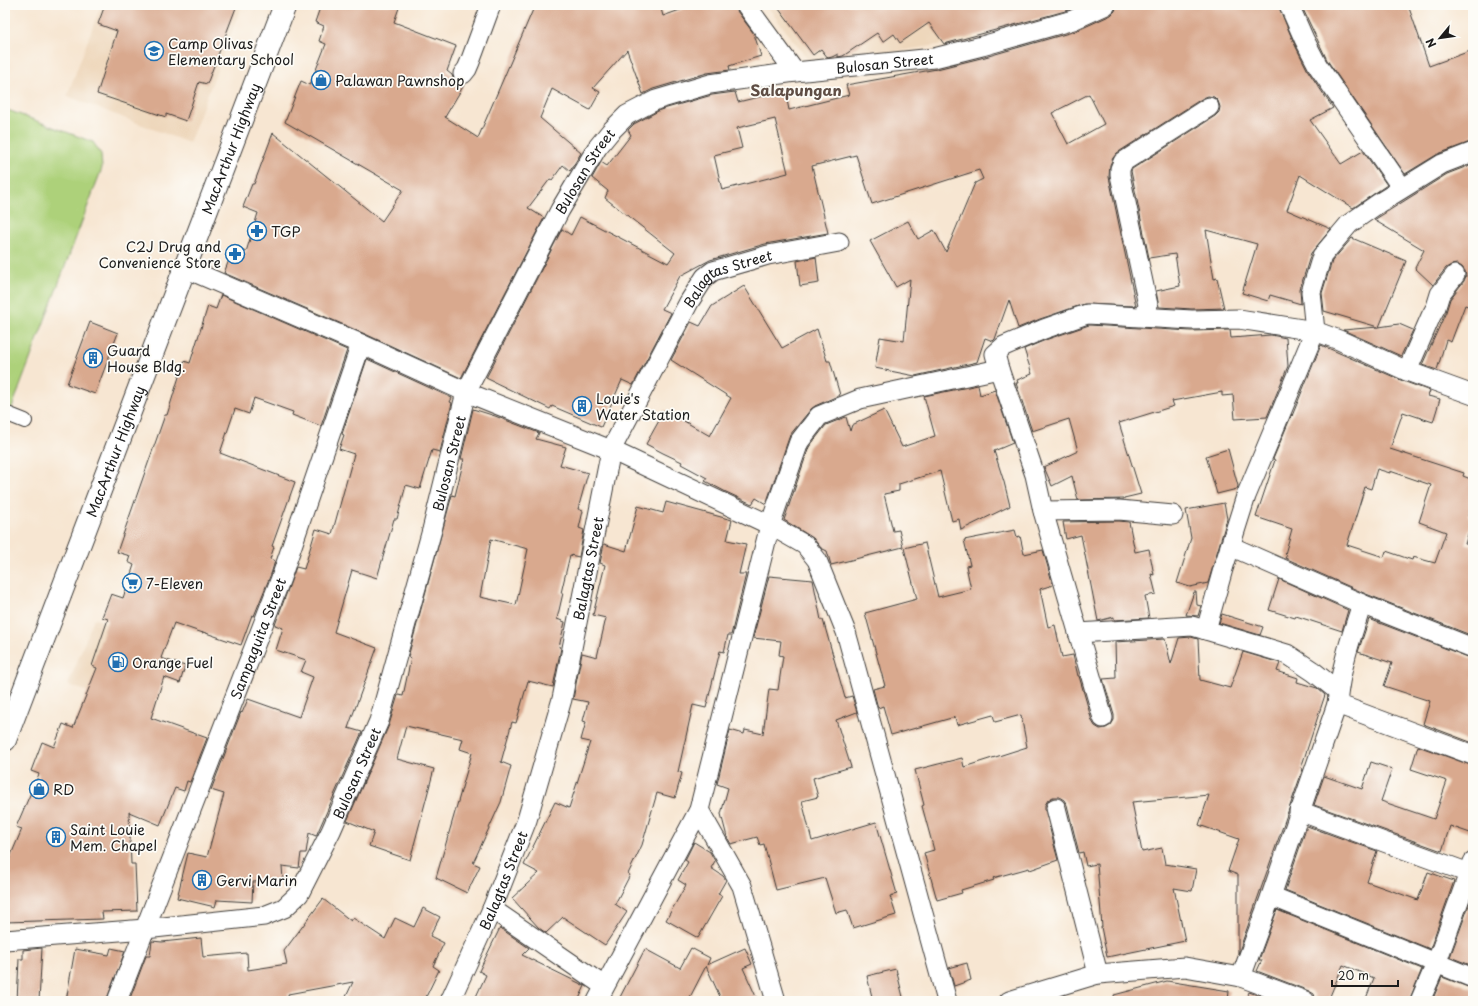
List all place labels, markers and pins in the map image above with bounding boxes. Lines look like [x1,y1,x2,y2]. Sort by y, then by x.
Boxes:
place label: Camp Olivas Elementary School [168,33,294,70]
school or university icon: Camp Olivas Elementary School [143,40,165,62]
shop icon: Palawan Pawnshop [310,69,332,91]
place label: Palawan Pawnshop [335,70,464,91]
pharmacy icon: TGP [246,220,268,242]
place label: TGP [271,221,300,242]
place label: C2J Drug and Convenience Store [99,236,221,273]
pharmacy icon: C2J Drug and Convenience Store [224,243,246,265]
place label: Guard House Bldg. [107,340,186,377]
building icon: Guard House Bldg. [82,347,104,369]
place label: Louie's Water Station [596,388,690,425]
building icon: Louie's Water Station [571,395,593,417]
supermarket icon: 7-Eleven [121,572,143,594]
place label: 7-Eleven [146,573,203,594]
fuel station icon: Orange Fuel [107,651,129,673]
place label: Orange Fuel [132,652,213,673]
shop icon: RD [28,778,50,800]
place label: RD [53,779,74,800]
place label: Saint Louie Mem. Chapel [70,819,157,856]
building icon: Saint Louie Mem. Chapel [45,826,67,848]
building icon: Gervi Marin [191,869,213,891]
place label: Gervi Marin [216,870,297,891]

